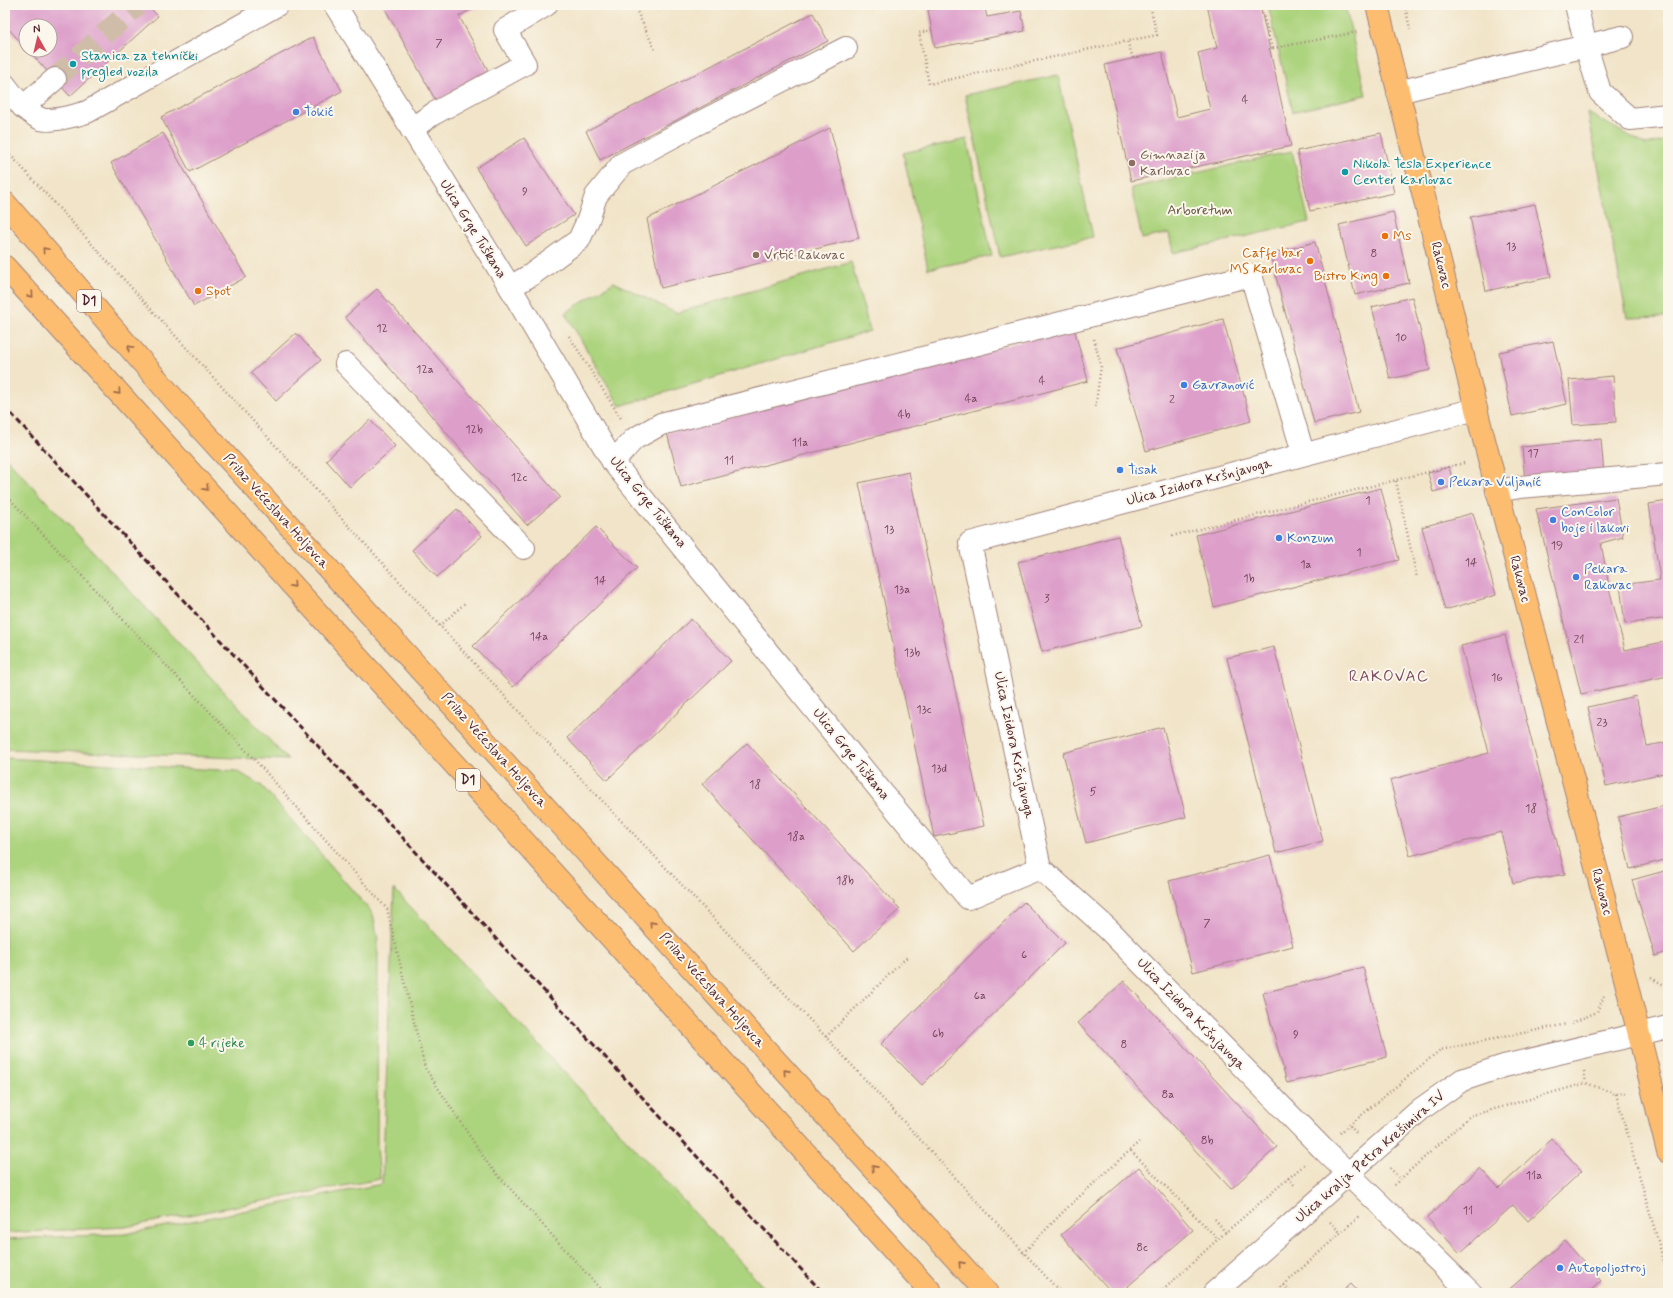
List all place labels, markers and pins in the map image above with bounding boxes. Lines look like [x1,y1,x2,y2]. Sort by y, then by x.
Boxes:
place label: Stanica za tehnički pregled vozila [81,47,198,82]
marker: Stanica za tehnički pregled vozila [68,59,78,69]
place label: Tokić [304,103,334,121]
marker: Tokić [291,107,301,117]
place label: Gimnazija Karlovac [1140,146,1206,180]
place label: Nikola Tesla Experience Center Karlovac [1353,155,1492,189]
marker: Gimnazija Karlovac [1127,158,1137,168]
marker: Nikola Tesla Experience Center Karlovac [1340,167,1350,177]
place label: Ms [1393,227,1412,245]
marker: Ms [1380,231,1390,241]
place label: Caffe bar MS Karlovac [1230,244,1302,278]
place label: Vrtić Rakovac [764,246,845,264]
marker: Vrtić Rakovac [751,250,761,260]
marker: Caffe bar MS Karlovac [1305,256,1315,266]
place label: Bistro King [1314,267,1378,286]
marker: Bistro King [1381,271,1391,281]
place label: Spot [206,282,232,300]
marker: Spot [193,286,203,296]
place label: Gavranović [1192,376,1255,394]
marker: Gavranović [1179,380,1189,390]
place label: Tisak [1128,461,1158,479]
marker: Tisak [1115,465,1125,475]
place label: Pekara Vuljanić [1449,473,1541,491]
marker: Pekara Vuljanić [1436,477,1446,487]
place label: ConColor boje i lakovi [1561,503,1629,537]
marker: ConColor boje i lakovi [1548,515,1558,525]
place label: Konzum [1287,529,1334,547]
marker: Konzum [1274,533,1284,543]
place label: Pekara Rakovac [1584,560,1632,594]
marker: Pekara Rakovac [1571,572,1581,582]
place label: 4 rijeke [199,1034,245,1052]
marker: 4 rijeke [186,1038,196,1048]
place label: Autopoljostroj [1568,1259,1646,1277]
marker: Autopoljostroj [1555,1263,1565,1273]

